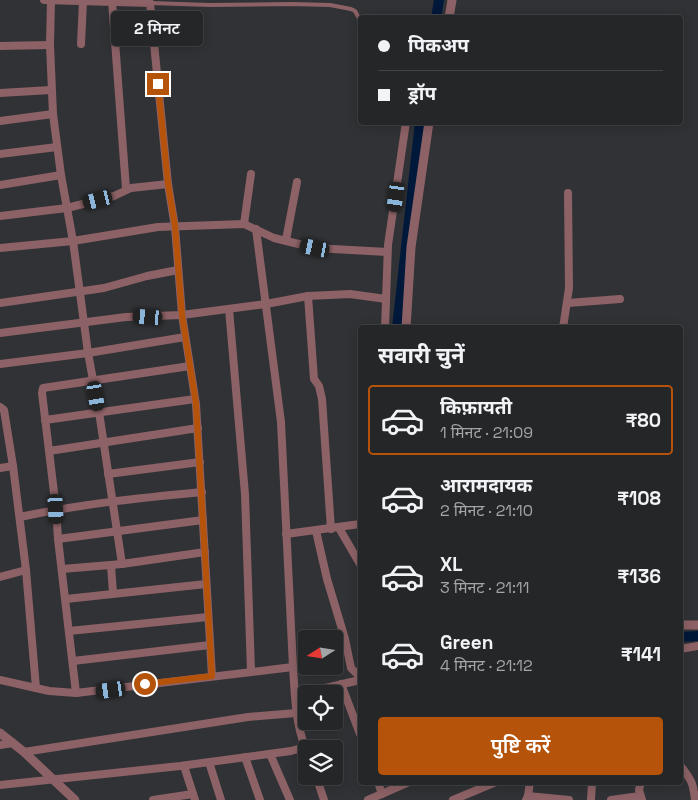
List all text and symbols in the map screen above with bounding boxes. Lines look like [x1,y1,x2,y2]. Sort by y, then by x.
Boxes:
callout: 2 मिनट [112,12,204,46]
text: 2 मिनट [134,18,180,39]
text: पिकअप [408,33,469,58]
route end [147,73,169,95]
text: ड्रॉप [408,81,436,106]
car [386,181,405,213]
car [81,189,114,211]
car [298,238,331,258]
car [132,308,163,326]
text: सवारी चुनें [378,341,465,369]
car [86,380,105,412]
text: किफ़ायती [440,395,512,420]
icon: car [380,398,425,443]
text: ₹80 [625,408,661,433]
text: 1 मिनट · 21:09 [440,422,533,443]
text: आरामदायक [440,473,532,498]
icon: car [380,476,425,521]
text: ₹108 [617,486,661,511]
car [47,494,64,524]
text: 2 मिनट · 21:10 [440,500,533,521]
text: XL [440,552,463,577]
icon: car [380,554,425,599]
text: ₹136 [617,564,661,589]
text: 3 मिनट · 21:11 [440,577,529,598]
north arrow [298,630,342,675]
map controls [298,630,343,785]
text: Green [440,630,493,655]
icon: car [380,632,425,677]
text: ₹141 [621,642,661,667]
text: 4 मिनट · 21:12 [440,655,533,676]
route start [134,673,156,695]
car [95,680,126,700]
button: locate [298,685,343,730]
button: पुष्टि करें [378,717,663,775]
button: layers [298,740,343,785]

